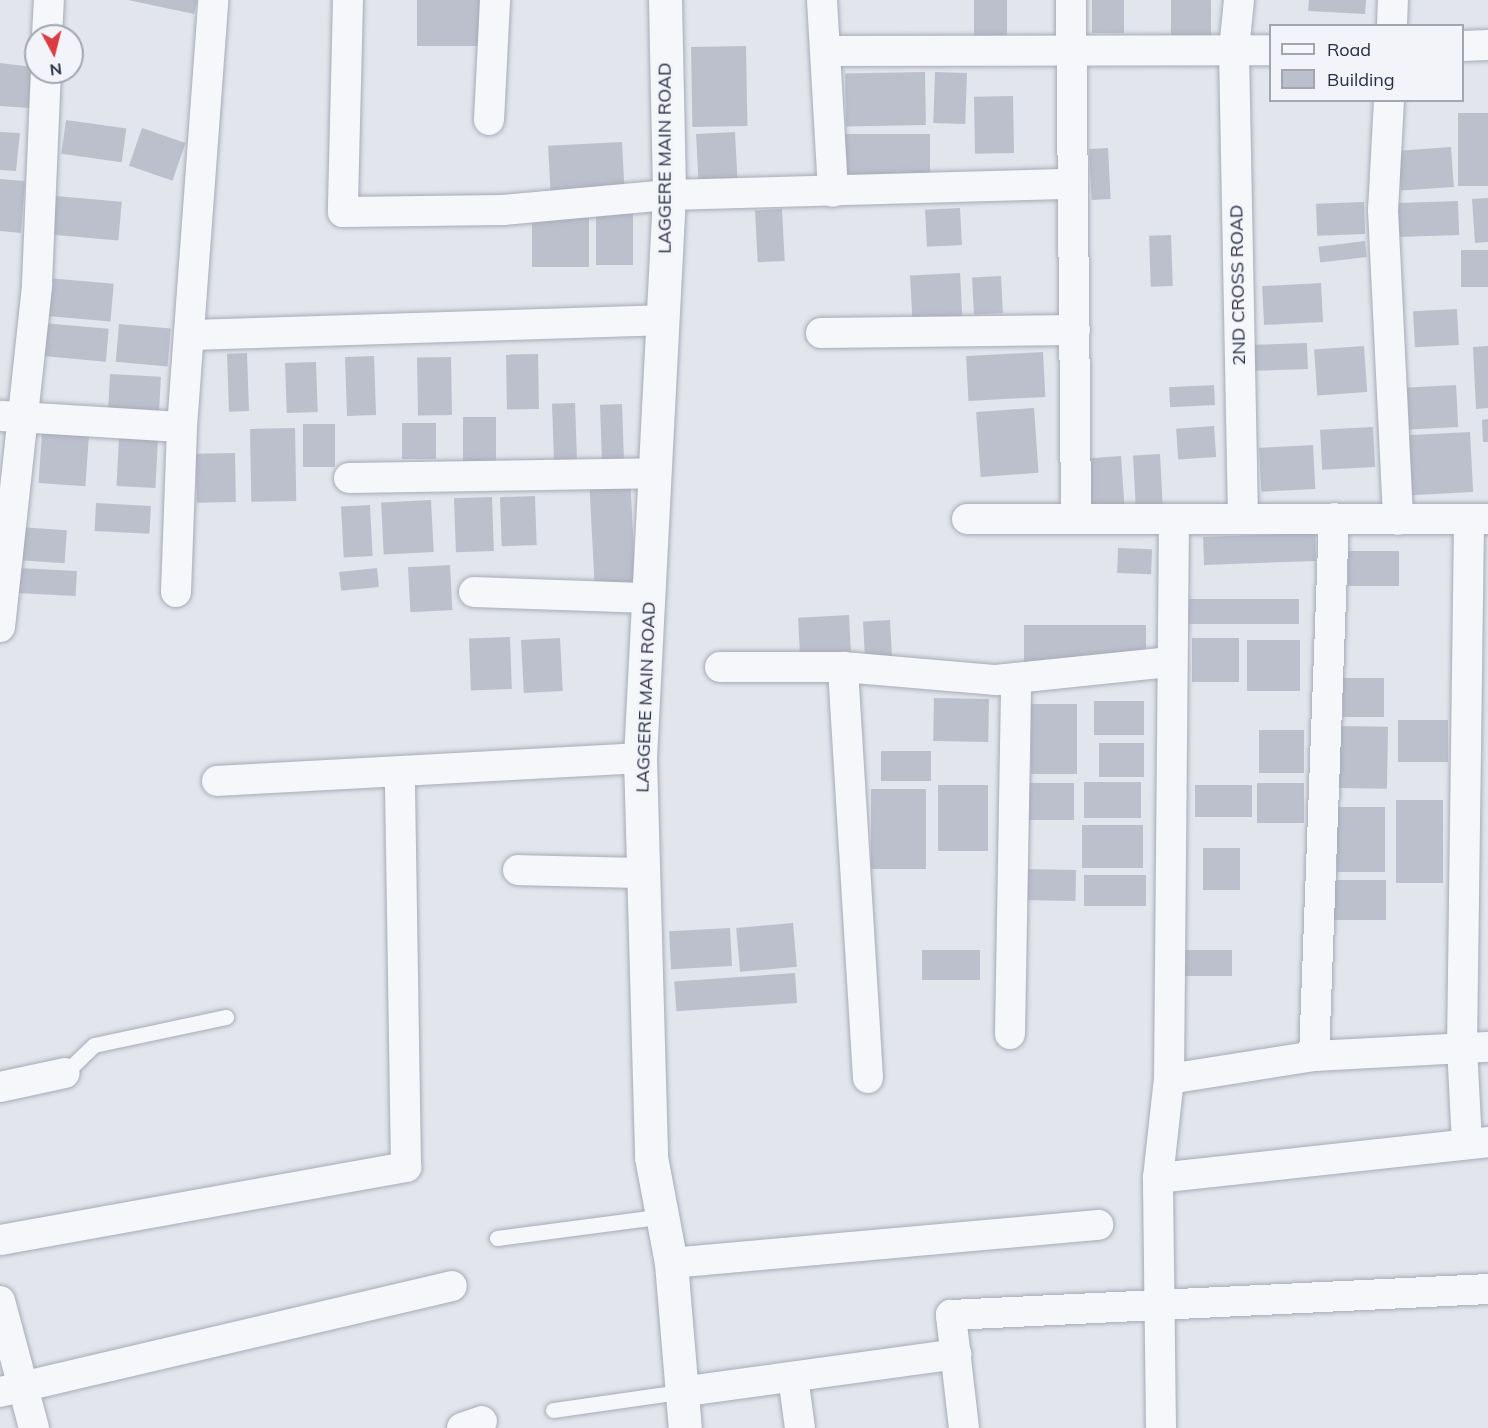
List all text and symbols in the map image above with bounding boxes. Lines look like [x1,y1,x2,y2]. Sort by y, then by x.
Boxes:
north arrow [24,24,84,84]
legend [1269,24,1464,102]
text: Road [1327,38,1371,61]
text: N [49,59,63,81]
street label: LAGGERE MAIN ROAD [654,62,676,254]
text: Building [1327,68,1395,91]
street label: 2ND CROSS ROAD [1226,204,1250,366]
street label: LAGGERE MAIN ROAD [632,601,660,793]

